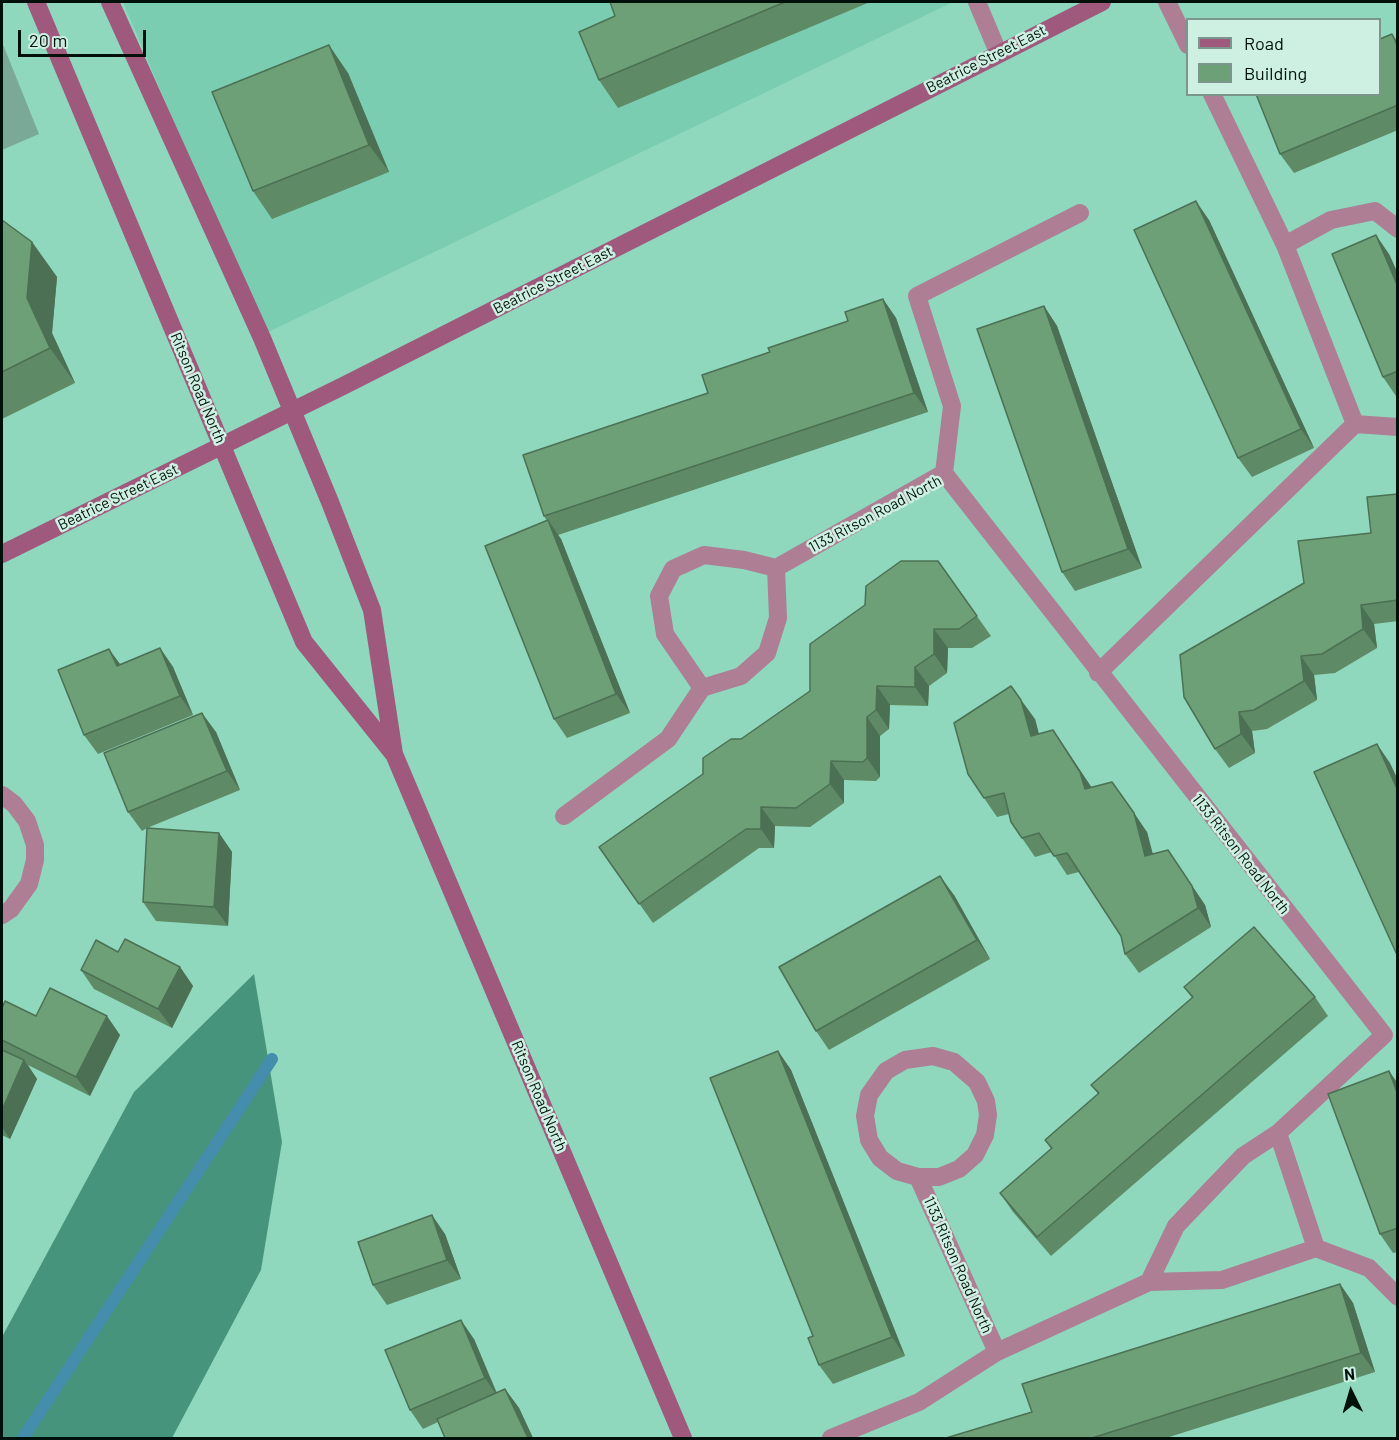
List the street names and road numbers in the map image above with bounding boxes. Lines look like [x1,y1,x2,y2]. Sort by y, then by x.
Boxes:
street label: Beatrice Street East [923,21,1049,97]
street label: Beatrice Street East [490,242,616,318]
street label: Ritson Road North [167,330,229,446]
street label: Beatrice Street East [55,460,181,534]
street label: 1133 Ritson Road North [806,471,944,557]
street label: 1133 Ritson Road North [1188,790,1294,918]
street label: Ritson Road North [508,1038,570,1154]
street label: 1133 Ritson Road North [920,1194,996,1336]

